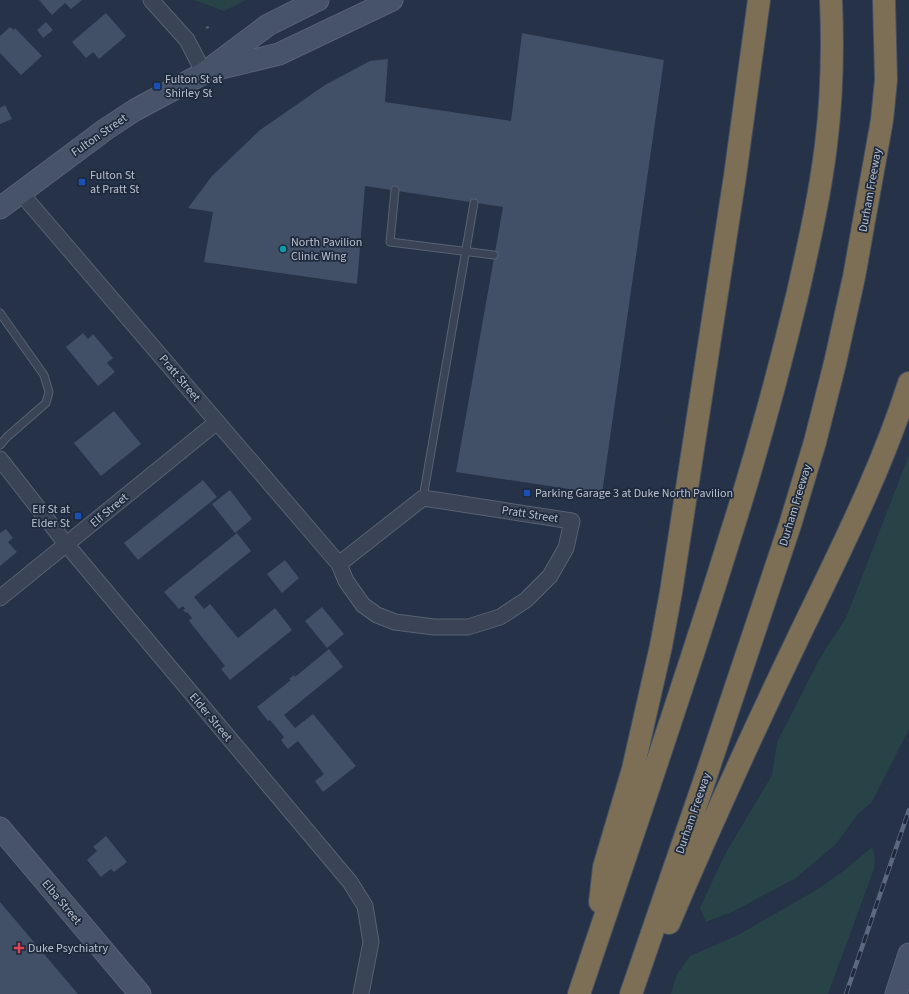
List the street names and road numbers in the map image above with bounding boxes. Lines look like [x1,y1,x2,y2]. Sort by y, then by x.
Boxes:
street label: Fulton Street [68,110,131,161]
street label: Durham Freeway [855,146,886,233]
street label: Pratt Street [155,351,204,406]
street label: Durham Freeway [775,462,816,548]
street label: Elf Street [86,489,132,531]
street label: Pratt Street [500,502,559,527]
street label: Elder Street [185,689,236,745]
street label: Durham Freeway [672,770,715,856]
street label: Elba Street [38,876,86,929]

